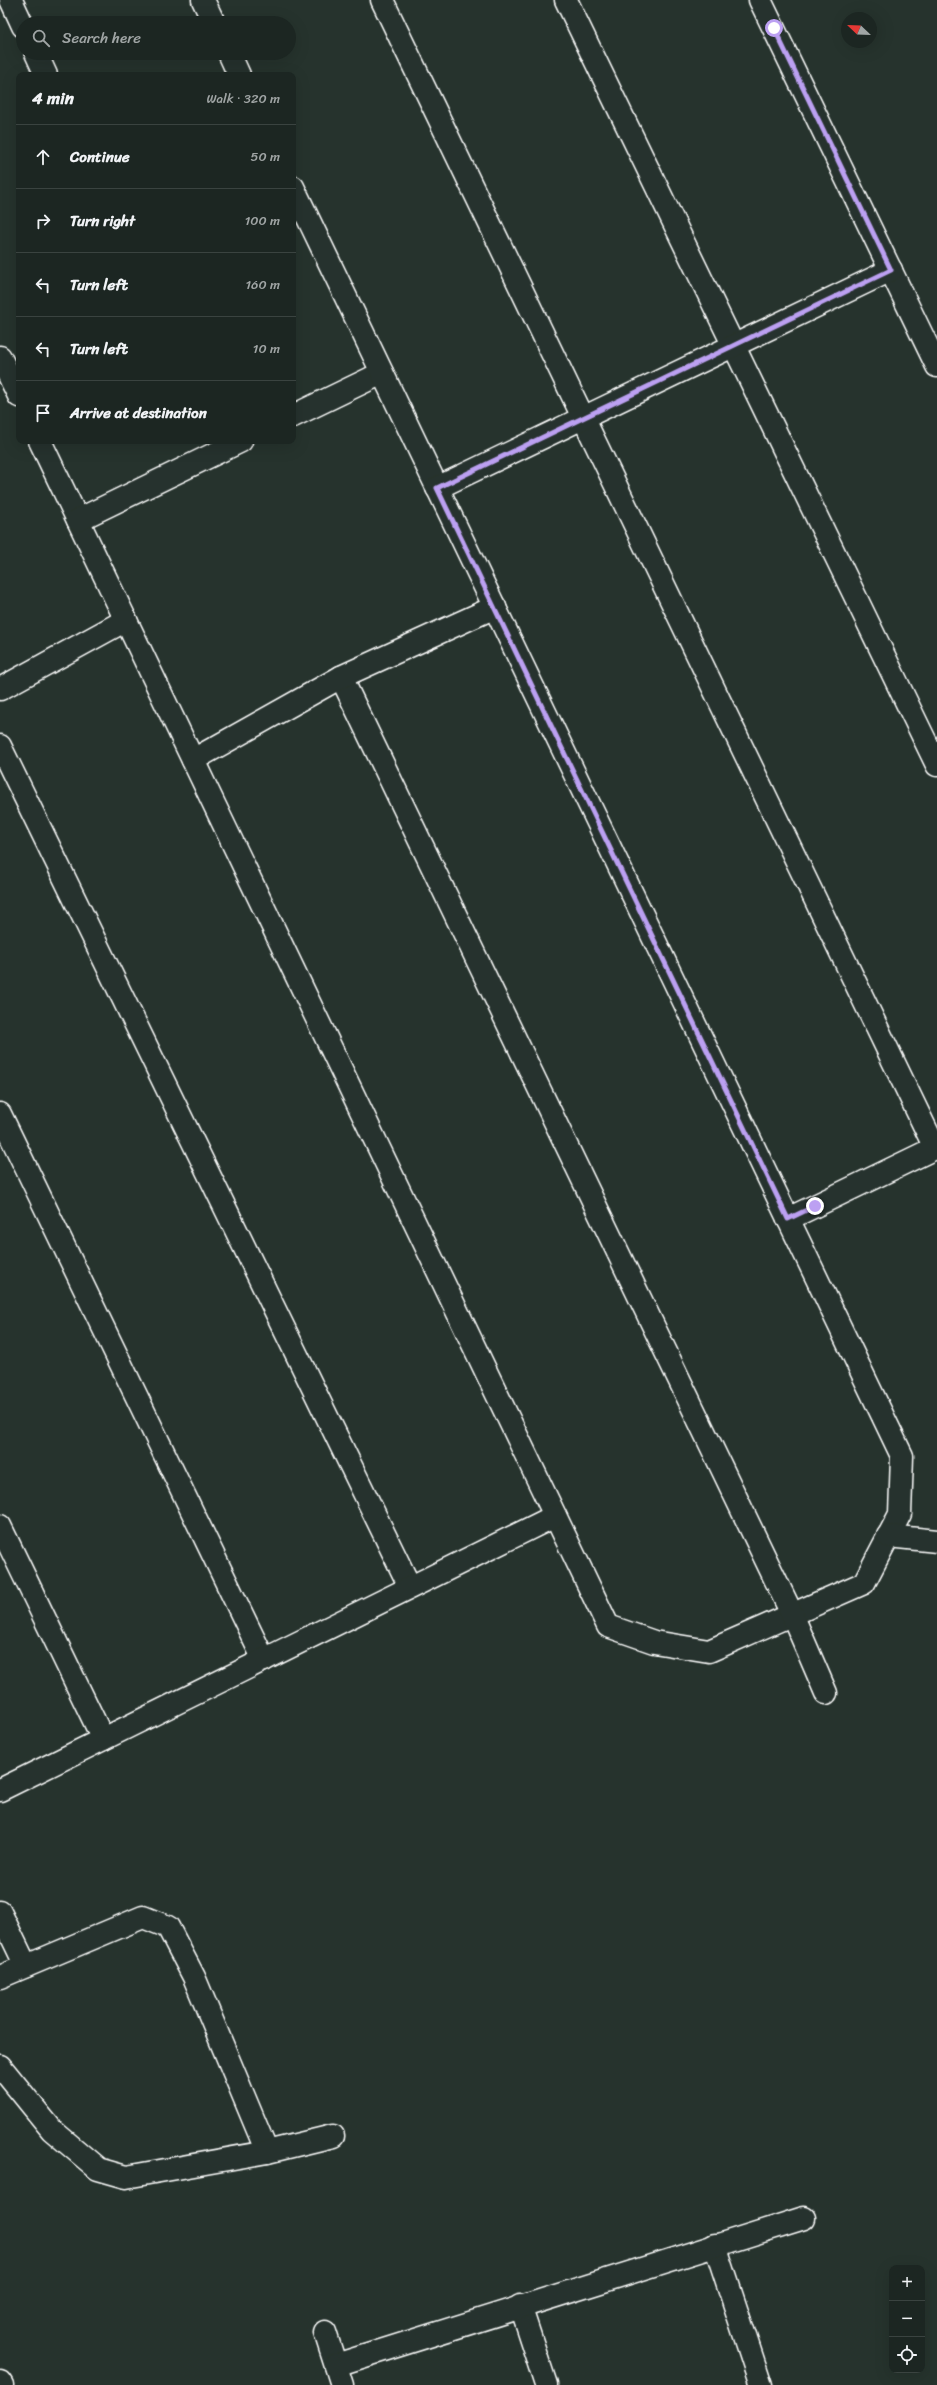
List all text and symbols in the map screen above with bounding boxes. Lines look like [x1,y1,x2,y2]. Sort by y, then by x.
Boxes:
north arrow [841,12,877,48]
search box [16,16,296,60]
route start [765,19,783,37]
text: Search here [62,25,141,51]
icon: search [30,27,52,49]
text: 4 min [32,83,74,113]
text: Walk · 320 m [206,87,280,110]
text: Continue [70,144,130,170]
text: 50 m [250,145,280,168]
icon: ahead [32,146,54,168]
text: Turn right [70,208,135,234]
text: 100 m [245,209,280,232]
icon: right [32,210,54,232]
text: Turn left [70,272,128,298]
text: 160 m [245,273,280,296]
icon: left [32,274,54,296]
text: Turn left [70,336,128,362]
text: 10 m [253,337,280,360]
icon: left [32,338,54,360]
text: Arrive at destination [70,400,207,426]
icon: arrive [32,402,54,424]
route end [806,1197,824,1215]
map controls [889,2265,925,2373]
button: + [889,2265,925,2301]
button: − [889,2301,925,2337]
button: locate [889,2337,925,2373]

